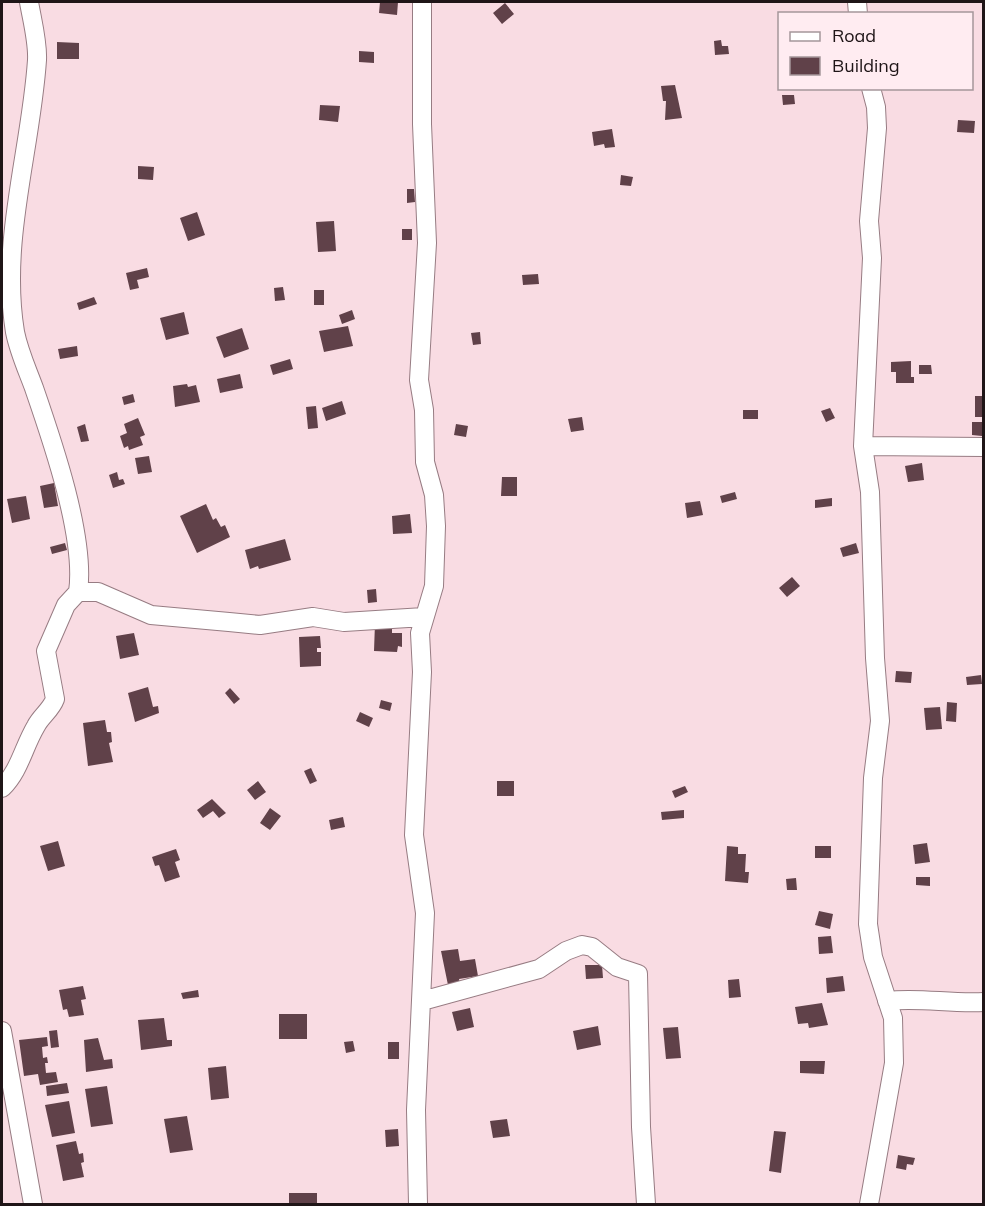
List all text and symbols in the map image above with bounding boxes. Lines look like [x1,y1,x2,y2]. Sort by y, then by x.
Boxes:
legend [778,12,973,90]
text: Road [832,24,876,47]
text: Building [832,54,900,77]

